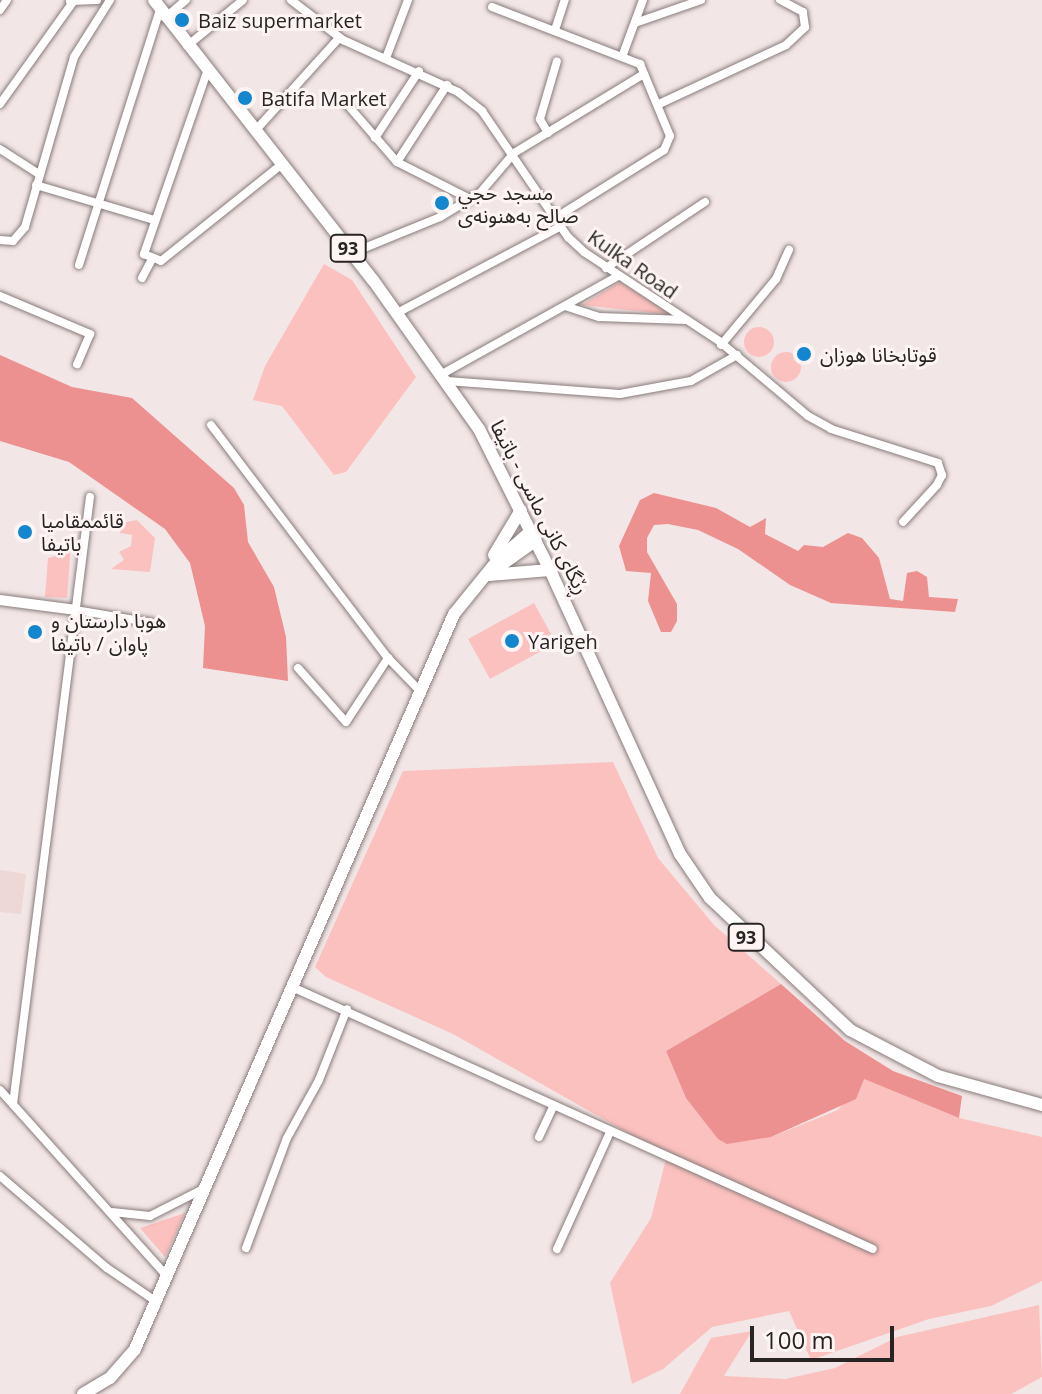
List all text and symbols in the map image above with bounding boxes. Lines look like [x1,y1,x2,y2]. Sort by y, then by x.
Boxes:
place label: Baiz supermarket [198,8,362,32]
marker: Baiz supermarket [173,11,191,29]
place label: Batifa Market [261,86,386,110]
marker: Batifa Market [236,89,254,107]
place label: مسجد حجي صالح بەھنونەی [458,180,578,227]
marker: مسجد حجي صالح بەھنونەی [433,194,451,212]
street label: Kulka Road [583,224,683,304]
road number: 93 [328,234,368,262]
place label: قوتابخانا هوزان [820,342,937,366]
marker: قوتابخانا هوزان [795,345,813,363]
street label: ڕێگای کانی ماسی - باتيفا [486,416,594,598]
place label: قائممقاميا باتيفا [41,508,124,555]
marker: قائممقاميا باتيفا [16,523,34,541]
place label: هوبا دارستان و پاوان / باتيفا [51,608,166,655]
marker: هوبا دارستان و پاوان / باتيفا [26,623,44,641]
place label: Yarigeh [528,629,598,653]
marker: Yarigeh [503,632,521,650]
road number: 93 [726,923,766,951]
scale bar [754,1310,898,1360]
text: 100 m [764,1323,834,1356]

